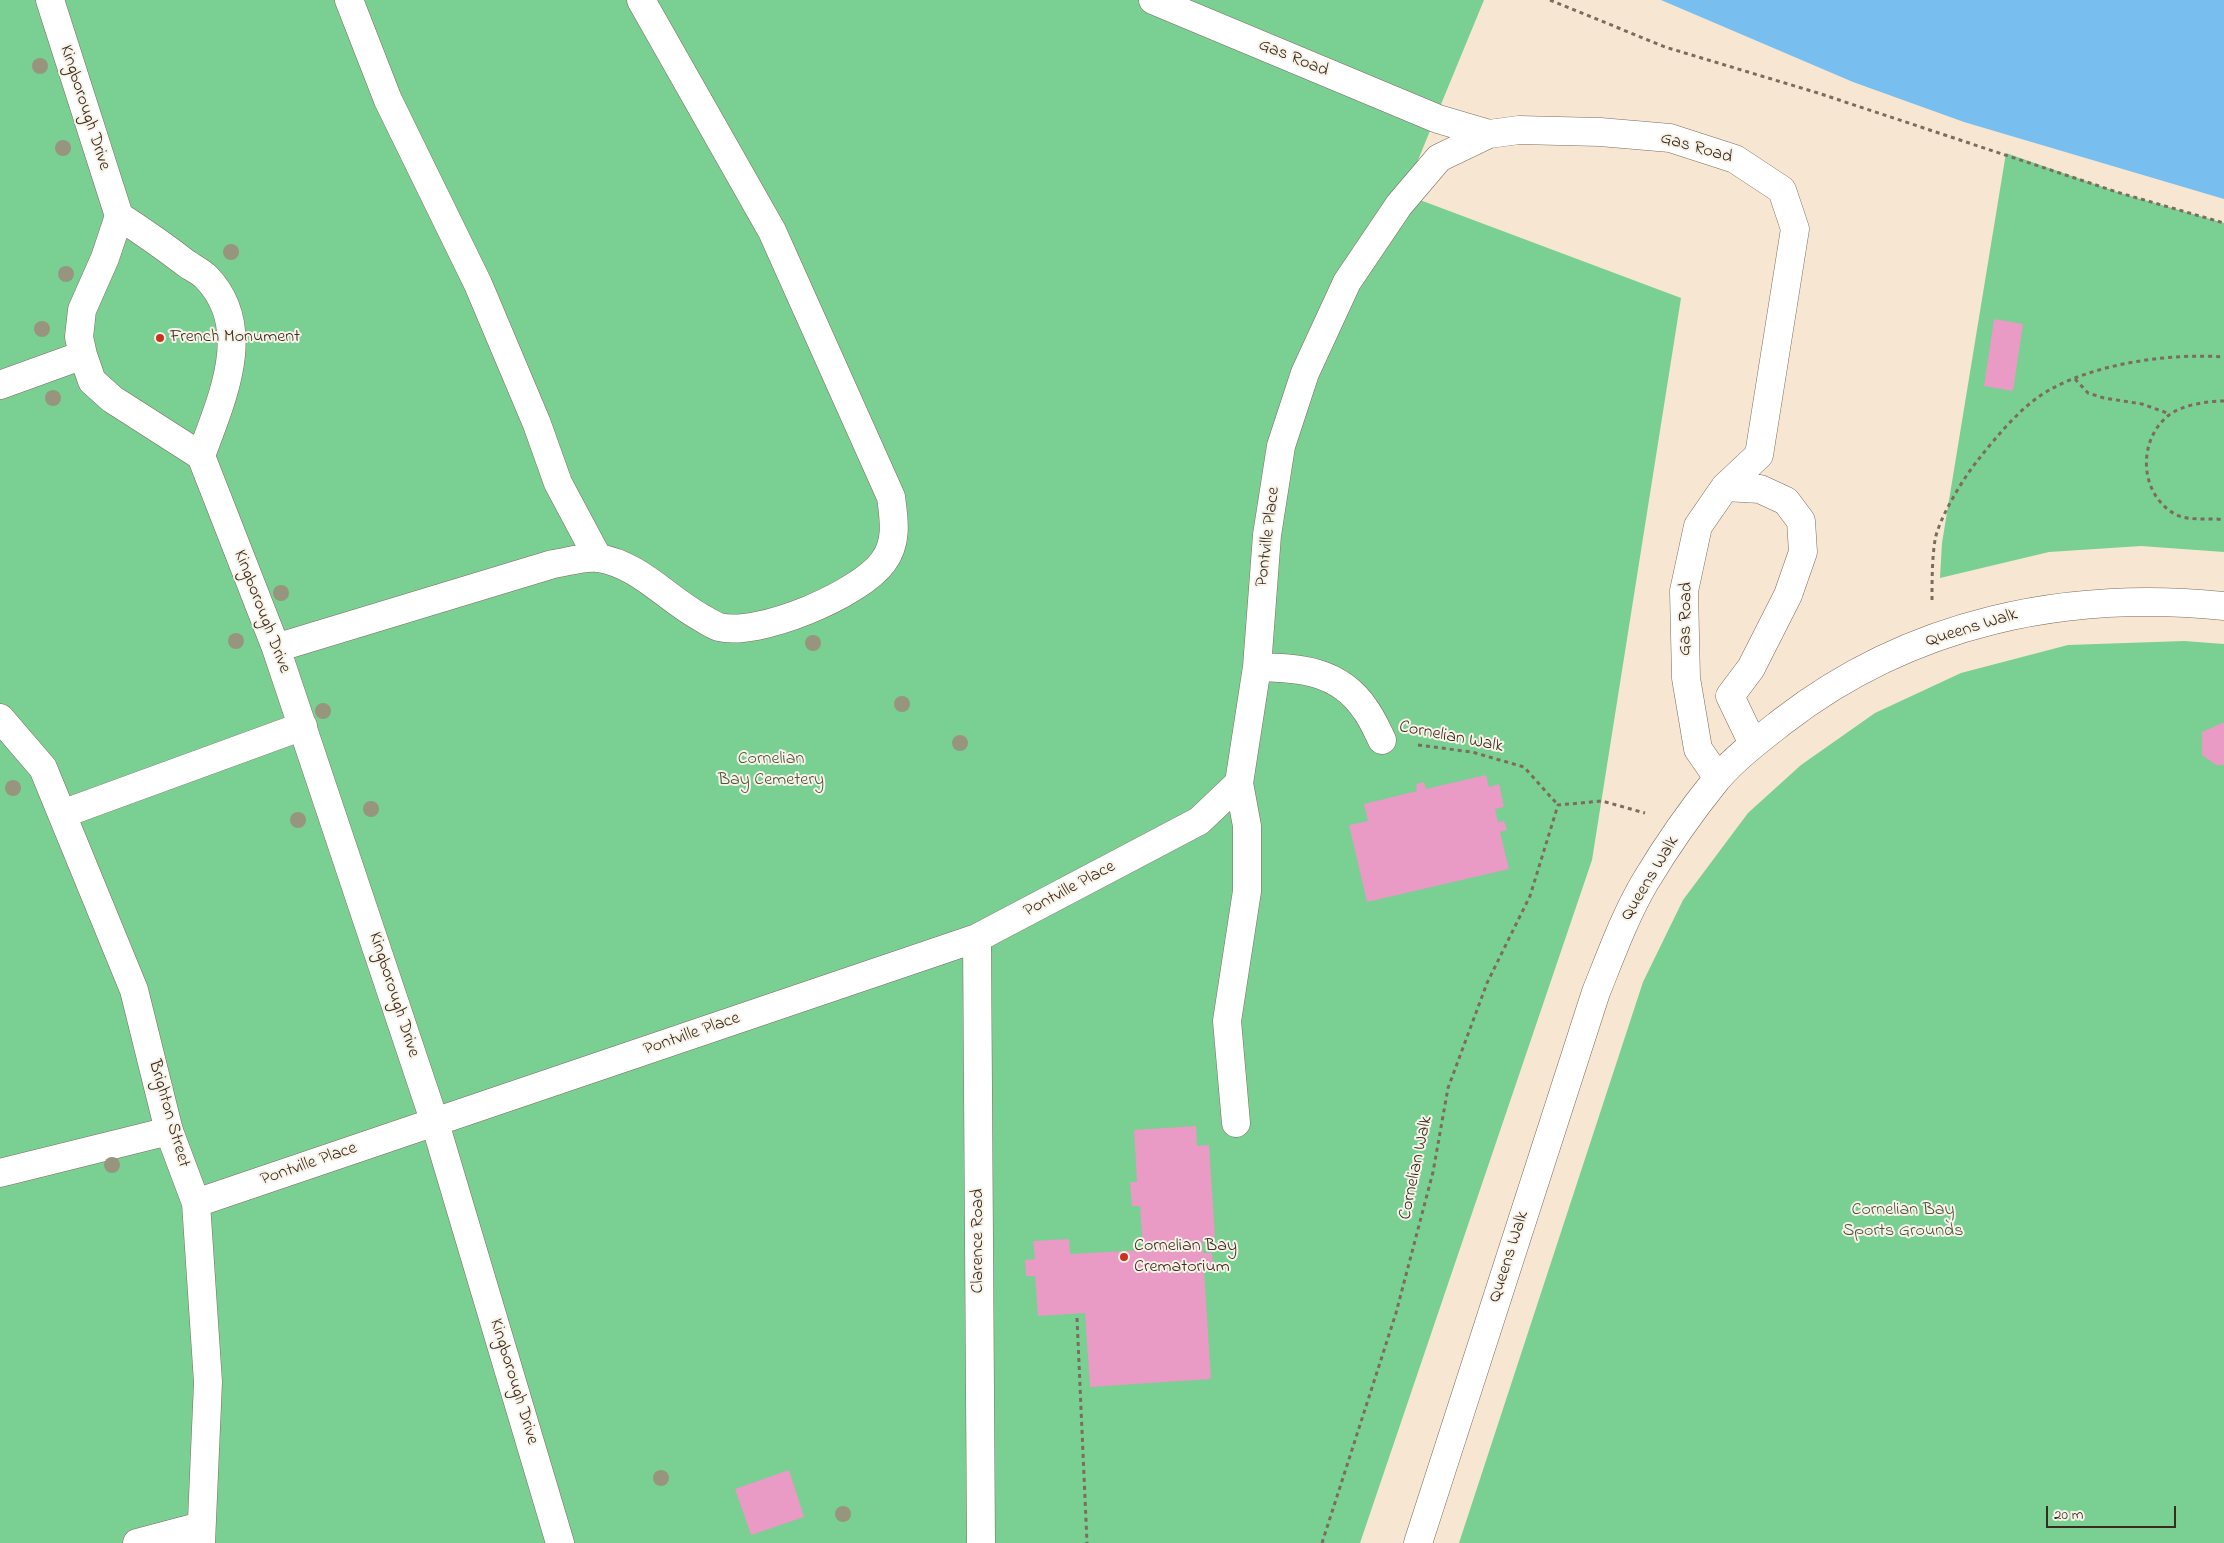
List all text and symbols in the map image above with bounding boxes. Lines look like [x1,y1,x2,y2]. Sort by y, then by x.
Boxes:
street label: Gas Road [1255,35,1331,83]
street label: Kingborough Drive [54,43,114,173]
street label: Gas Road [1658,128,1734,170]
place label: French Monument [170,327,300,349]
marker: French Monument [154,332,166,344]
street label: Pontville Place [1252,486,1286,588]
street label: Kingborough Drive [228,547,294,677]
street label: Gas Road [1676,582,1698,656]
street label: Queens Walk [1923,605,2021,653]
street label: Cornelian Walk [1397,717,1505,759]
park label: Cornelian Bay Cemetery [718,749,824,792]
street label: Queens Walk [1617,833,1685,925]
street label: Pontville Place [1021,857,1119,923]
street label: Kingborough Drive [363,930,423,1060]
street label: Pontville Place [641,1008,743,1062]
street label: Brighton Street [142,1058,194,1170]
street label: Cornelian Walk [1395,1114,1439,1222]
street label: Pontville Place [258,1138,360,1192]
street label: Clarence Road [968,1189,990,1293]
park label: Cornelian Bay Sports Grounds [1843,1200,1963,1242]
street label: Queens Walk [1485,1208,1535,1306]
place label: Cornelian Bay Crematorium [1134,1236,1237,1278]
marker: Cornelian Bay Crematorium [1118,1251,1130,1263]
street label: Kingborough Drive [484,1317,542,1447]
scale bar [2049,1496,2179,1528]
text: 20 m [2054,1504,2083,1526]

